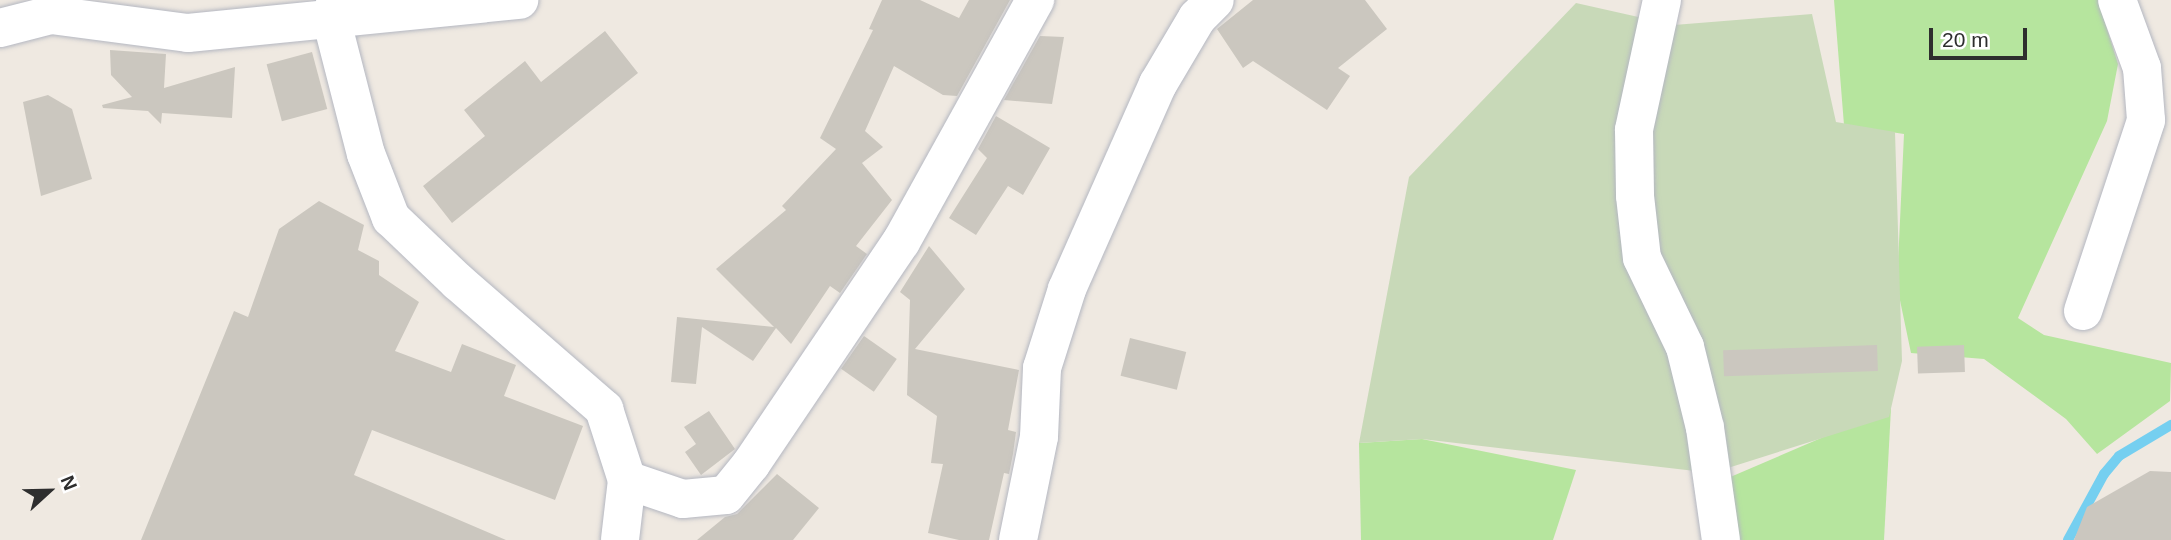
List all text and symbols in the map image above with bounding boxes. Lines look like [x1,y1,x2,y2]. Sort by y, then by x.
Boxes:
scale bar [1933,14,2031,58]
text: 20 m [1942,28,1989,51]
north arrow [14,456,84,526]
text: N [57,473,81,493]

